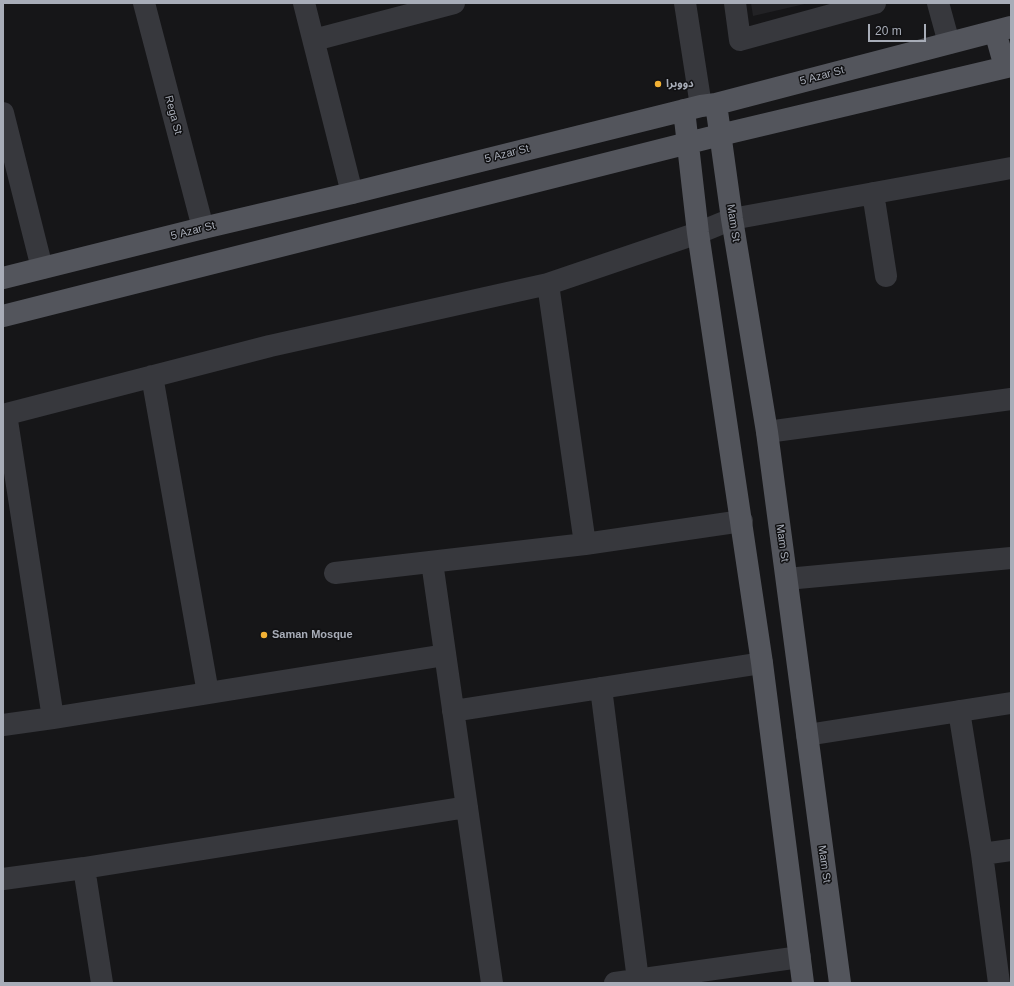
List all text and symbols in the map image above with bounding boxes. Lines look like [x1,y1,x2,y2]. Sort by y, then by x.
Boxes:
scale bar [870,16,928,42]
text: 20 m [875,24,902,38]
street label: 5 Azar St [798,64,846,88]
place label: دووبرا [666,77,694,91]
marker: دووبرا [653,79,663,89]
street label: Rega St [161,94,185,136]
street label: 5 Azar St [483,142,531,166]
street label: Mam St [724,203,742,243]
street label: 5 Azar St [169,219,217,243]
street label: Mam St [773,523,791,563]
place label: Saman Mosque [272,628,353,642]
marker: Saman Mosque [259,630,269,640]
street label: Mam St [815,844,833,884]

